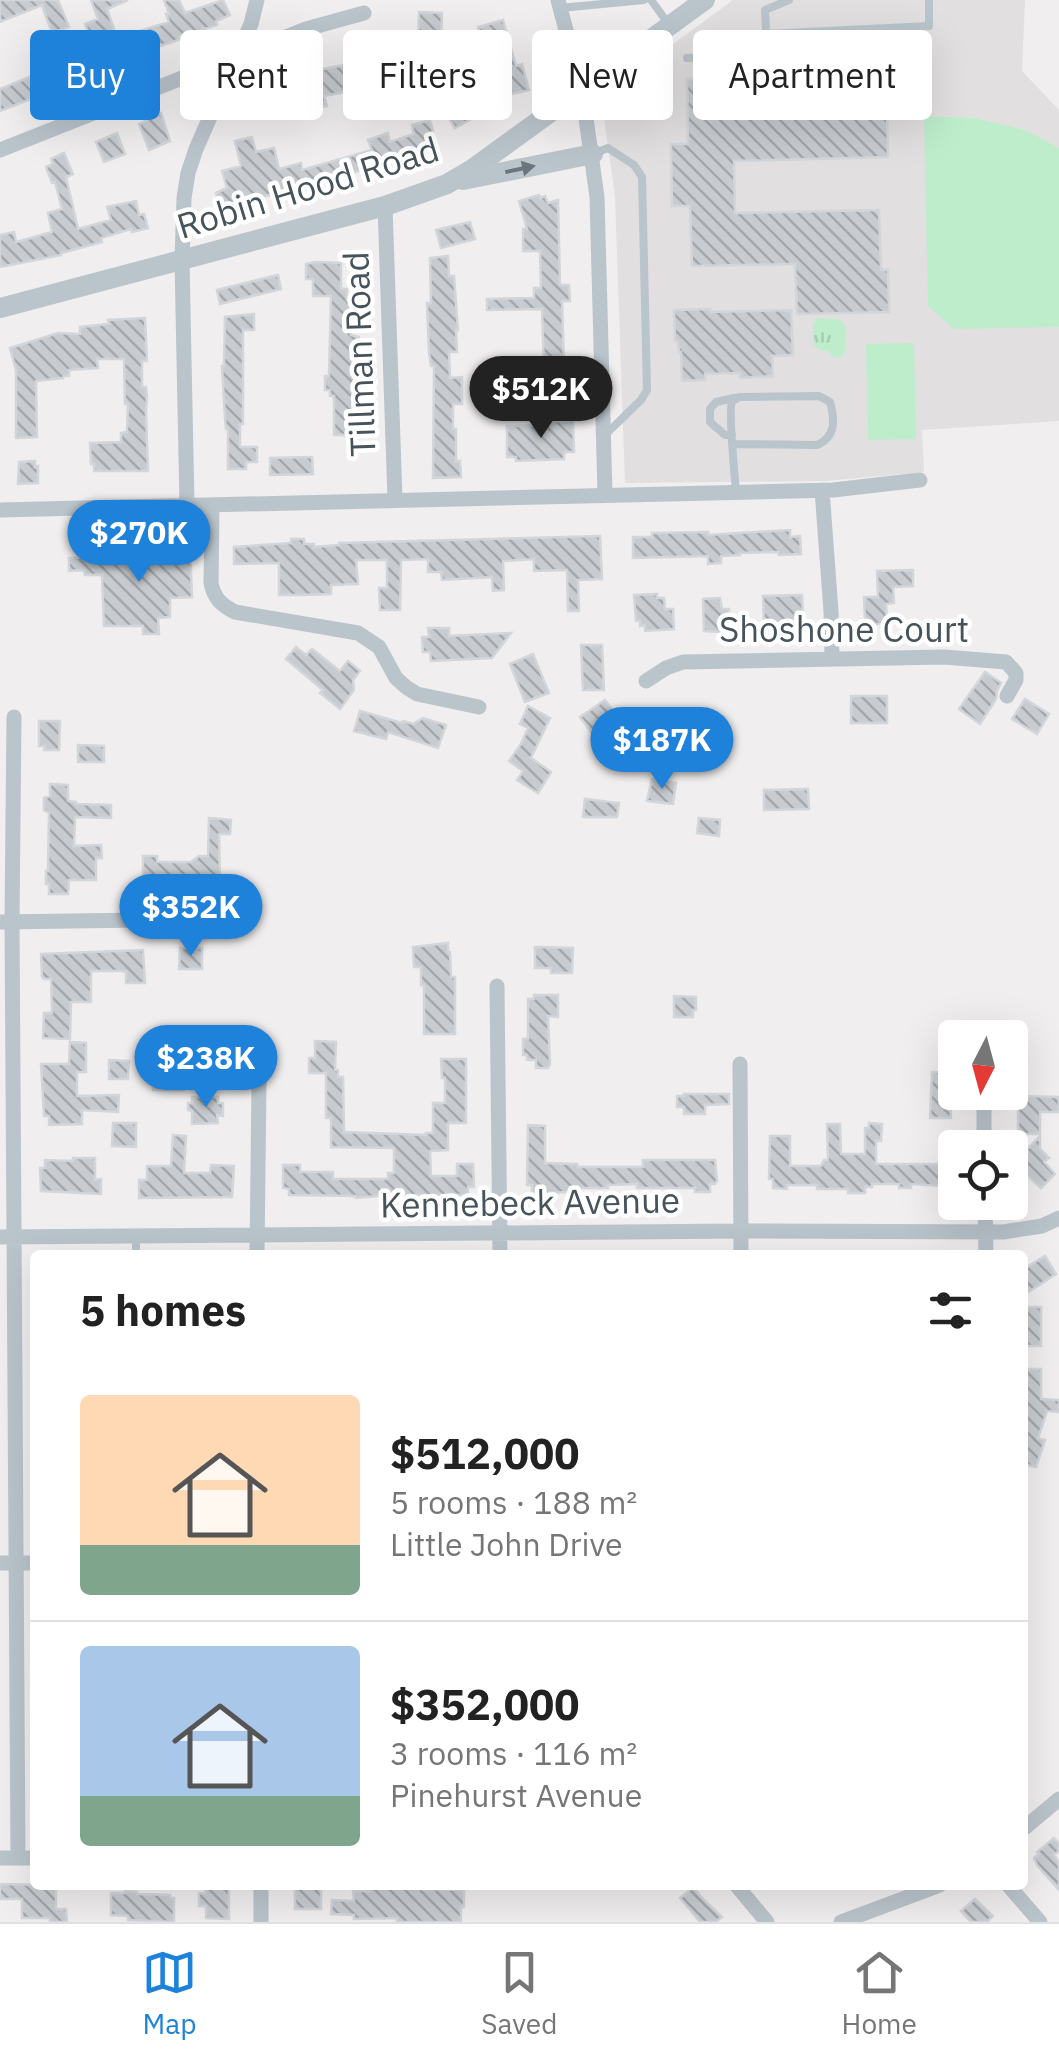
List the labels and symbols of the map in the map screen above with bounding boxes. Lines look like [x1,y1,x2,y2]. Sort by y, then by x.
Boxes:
street label: Robin Hood Road [171,125,444,249]
one-way arrow [504,160,535,176]
street label: Tillman Road [332,251,386,458]
pin: $512K [471,356,611,441]
pin: $270K [69,500,209,585]
street label: Shoshone Court [719,606,969,652]
pin: $187K [592,707,732,792]
pin: $352K [121,874,261,959]
north arrow [938,1020,1028,1110]
pin: $238K [136,1025,276,1110]
street label: Kennebeck Avenue [380,1176,680,1228]

